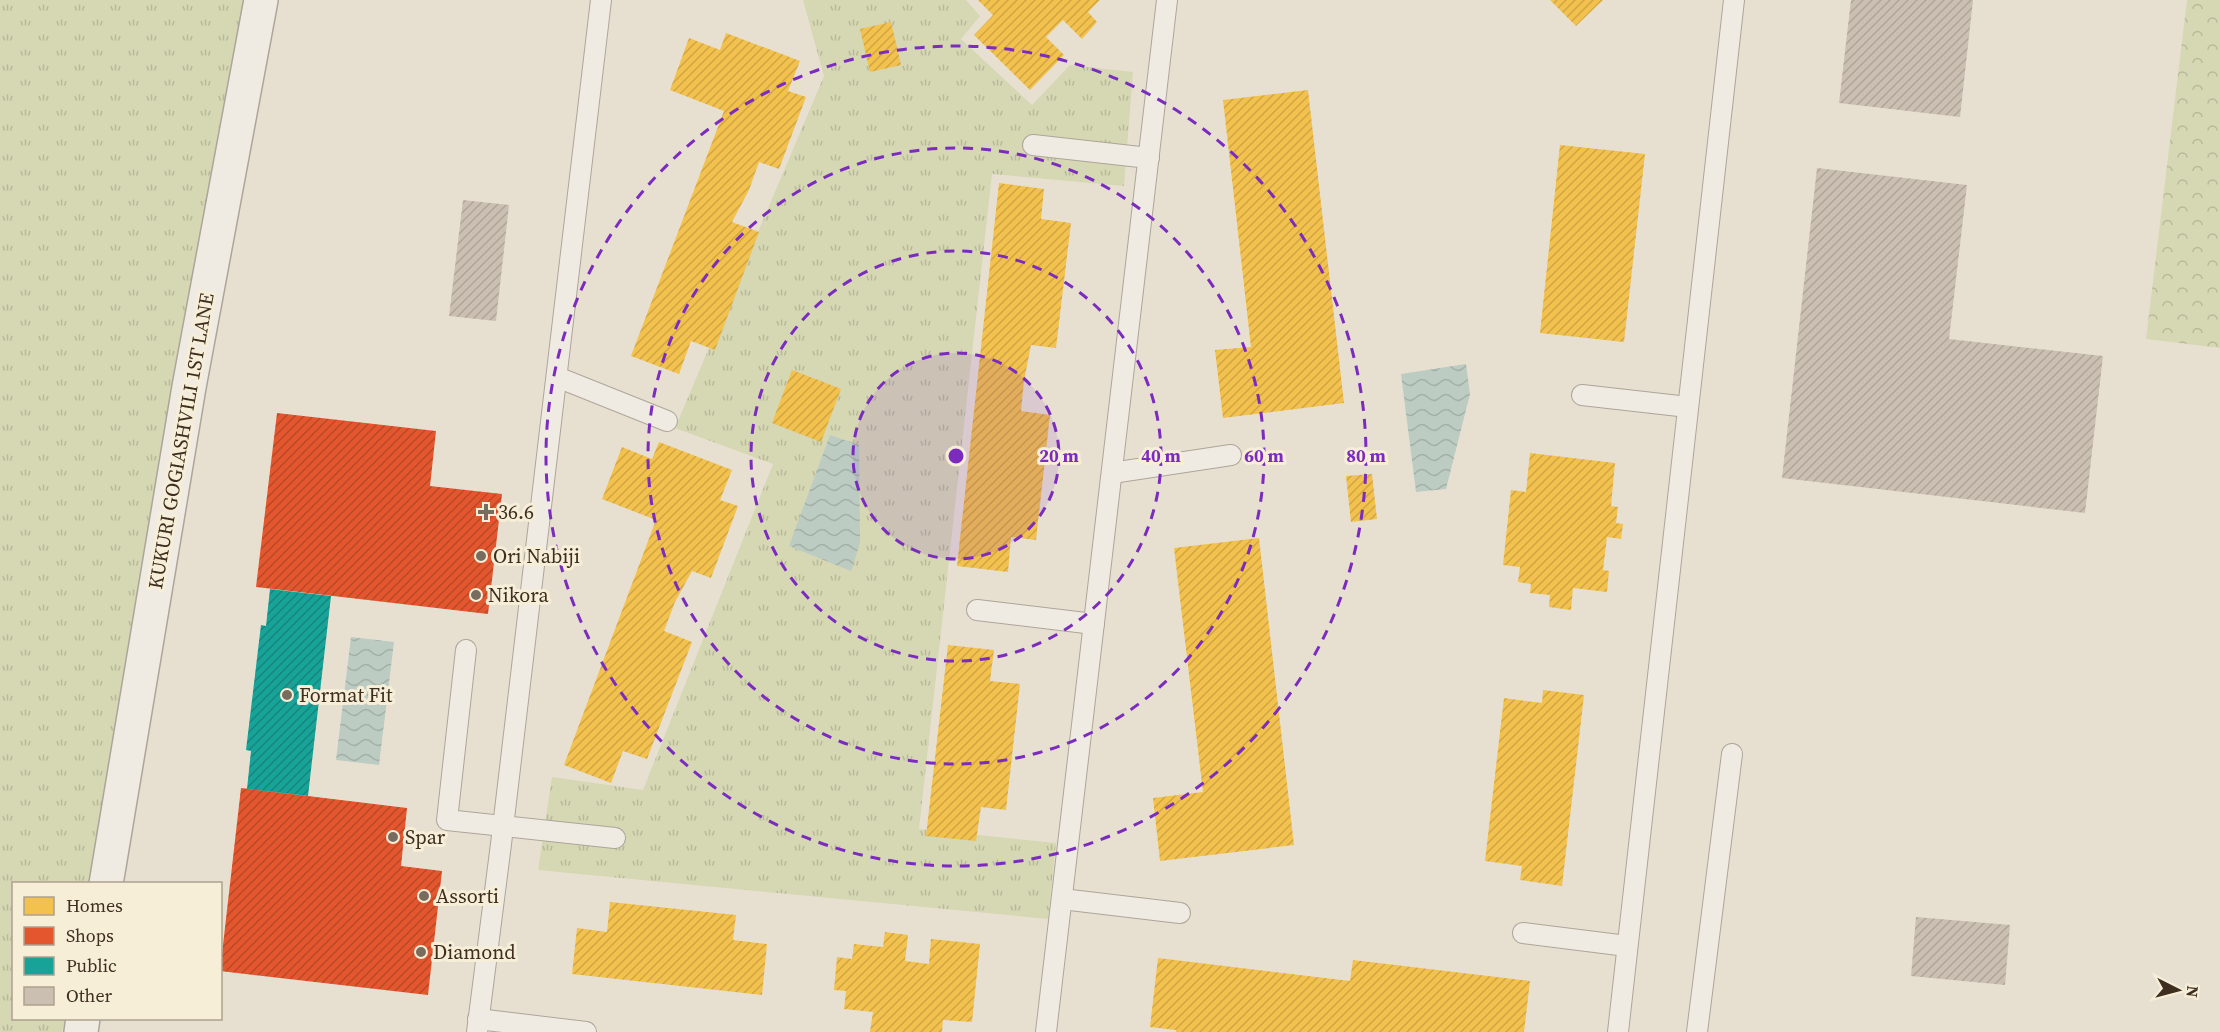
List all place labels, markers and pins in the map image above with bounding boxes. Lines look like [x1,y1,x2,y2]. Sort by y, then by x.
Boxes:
centre of rings [946,446,966,466]
place label: 36.6 [498,498,534,526]
marker: 36.6 [479,505,493,519]
place label: Ori Nabiji [493,542,580,570]
marker: Ori Nabiji [474,549,488,563]
place label: Nikora [488,581,549,609]
marker: Nikora [469,588,483,602]
place label: Format Fit [299,681,393,709]
marker: Format Fit [280,688,294,702]
place label: Spar [405,823,446,851]
marker: Spar [386,830,400,844]
place label: Assorti [436,882,499,910]
marker: Assorti [417,889,431,903]
place label: Diamond [433,938,516,966]
marker: Diamond [414,945,428,959]

